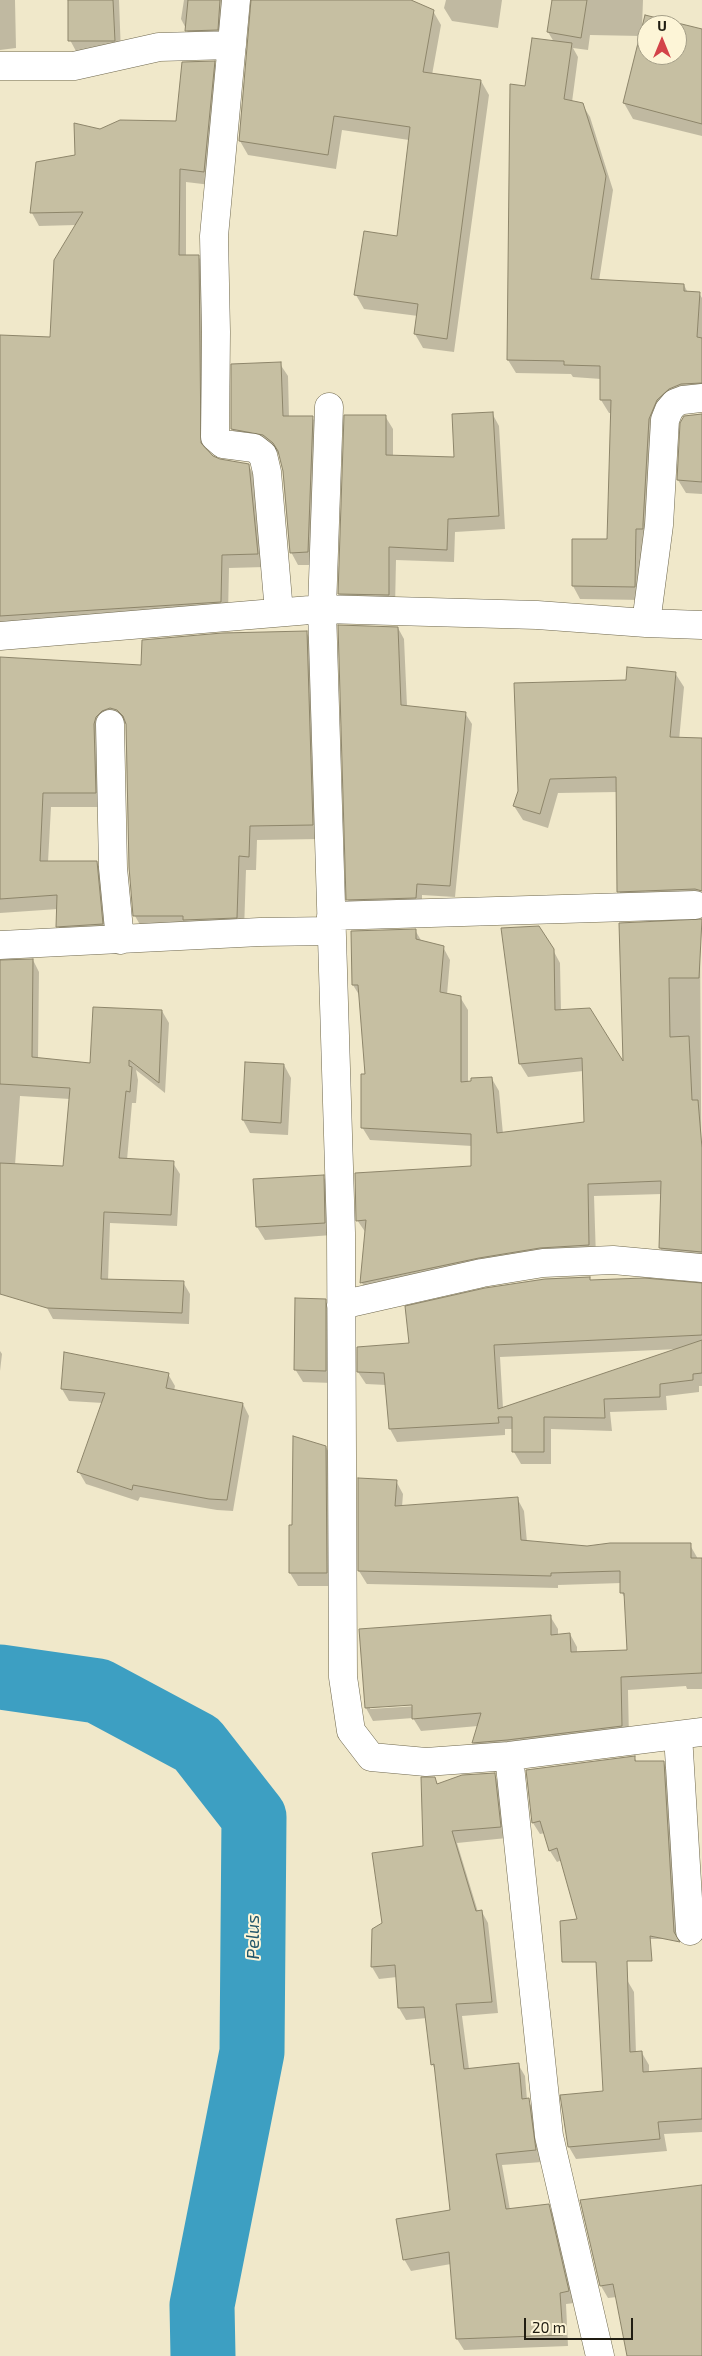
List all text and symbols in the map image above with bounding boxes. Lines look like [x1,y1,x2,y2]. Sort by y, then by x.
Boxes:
north arrow [637,15,687,65]
text: U [657,17,667,34]
water label: Pelus [242,1915,264,1959]
scale bar [527,2308,636,2340]
text: 20 m [532,2318,566,2336]

